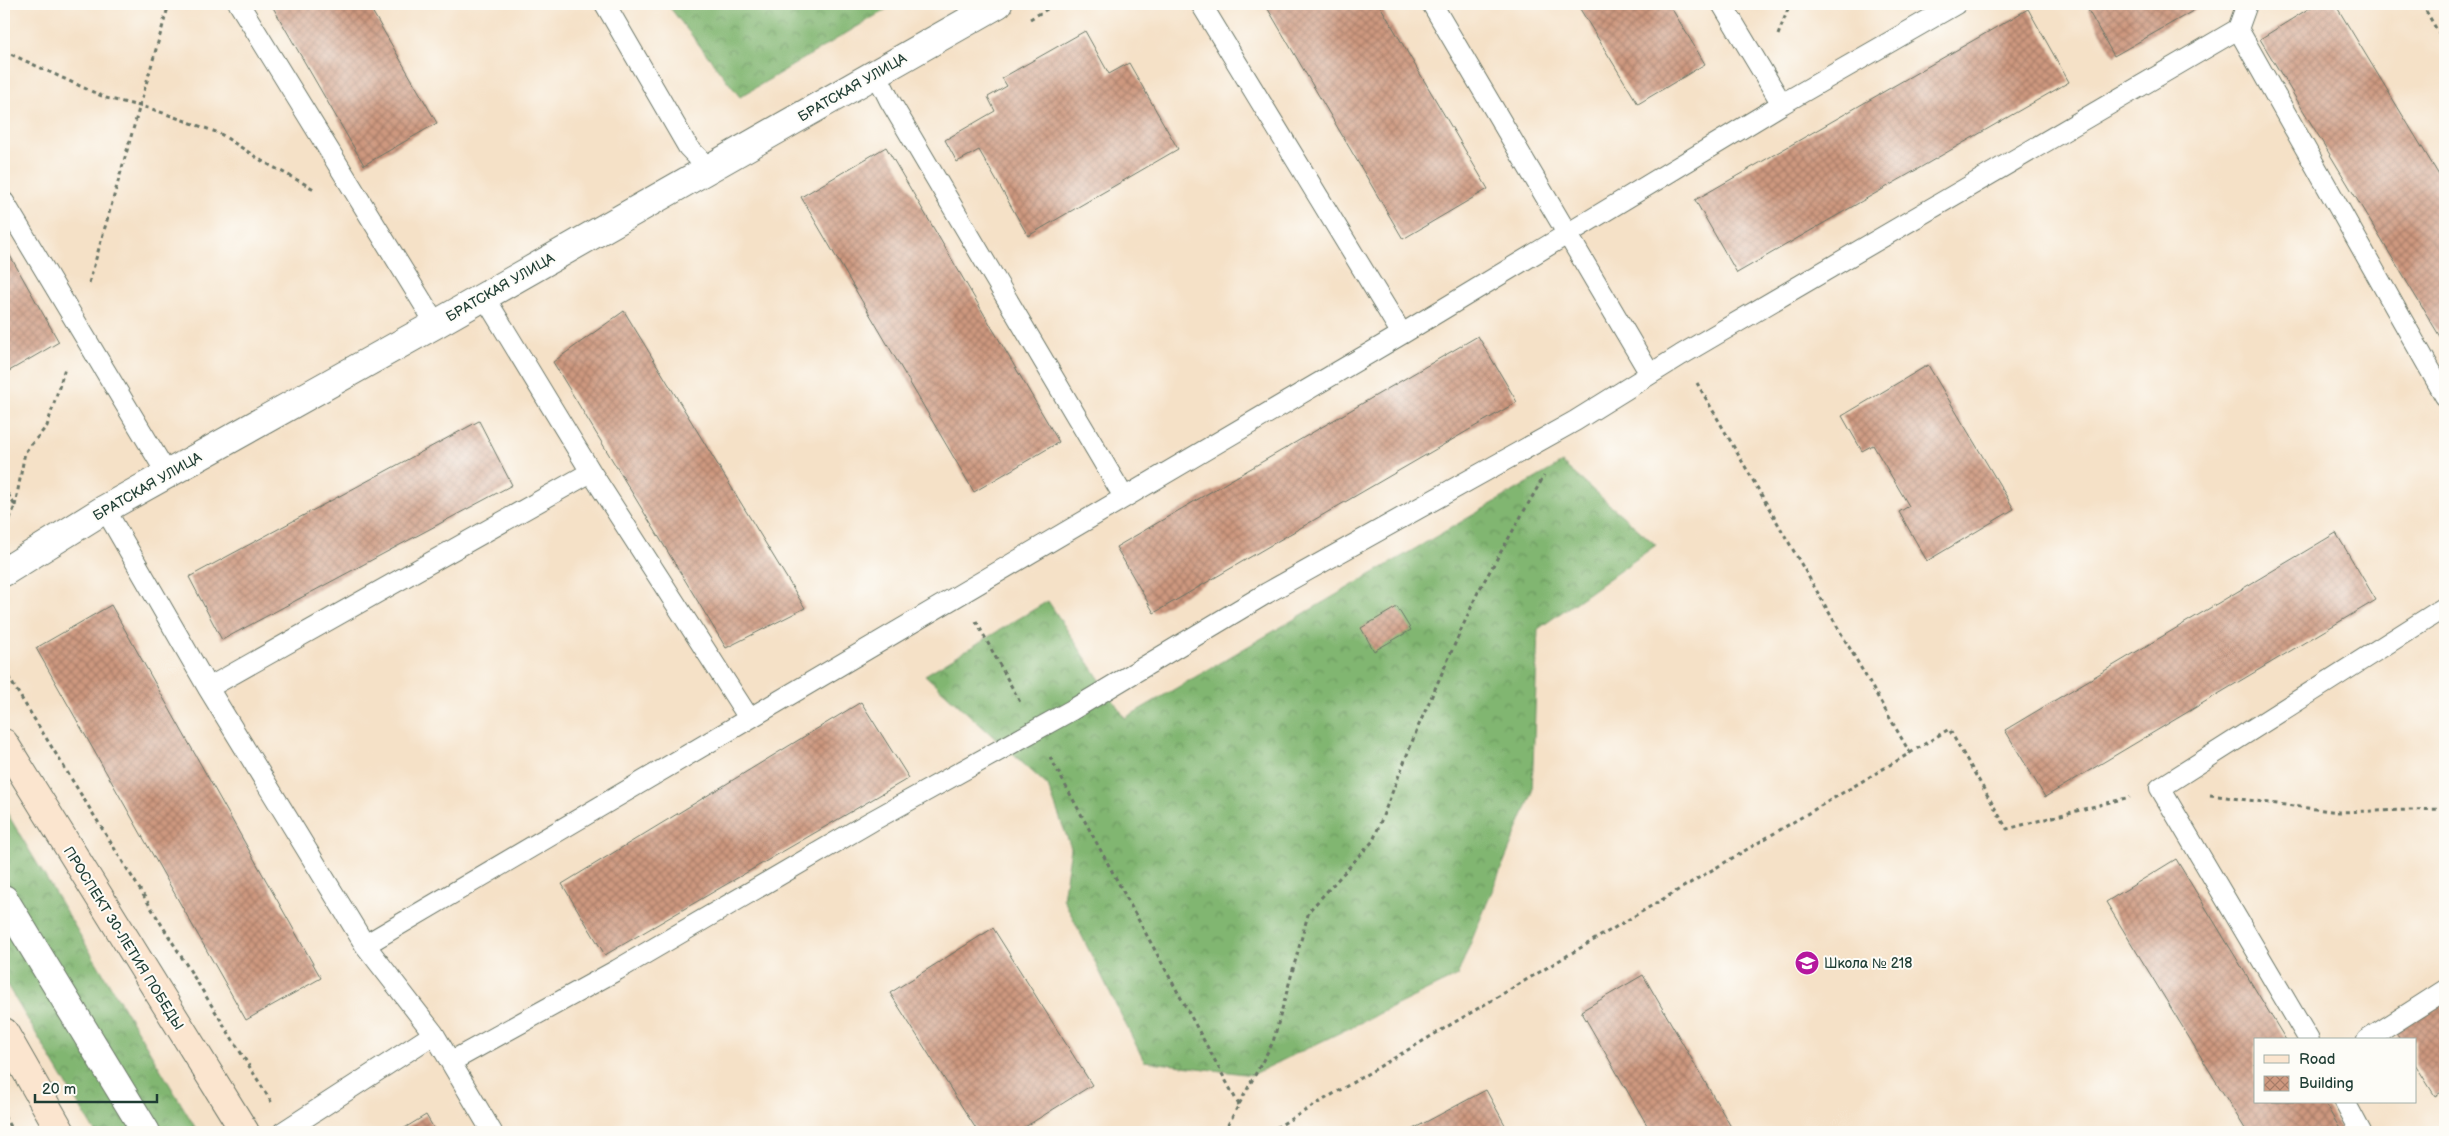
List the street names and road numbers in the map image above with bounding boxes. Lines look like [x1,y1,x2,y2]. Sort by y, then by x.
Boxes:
street label: БРАТСКАЯ УЛИЦА [795,49,910,125]
street label: БРАТСКАЯ УЛИЦА [443,249,558,325]
street label: БРАТСКАЯ УЛИЦА [90,448,205,524]
street label: ПРОСПЕКТ 30-ЛЕТИЯ ПОБЕДЫ [60,843,187,1033]

